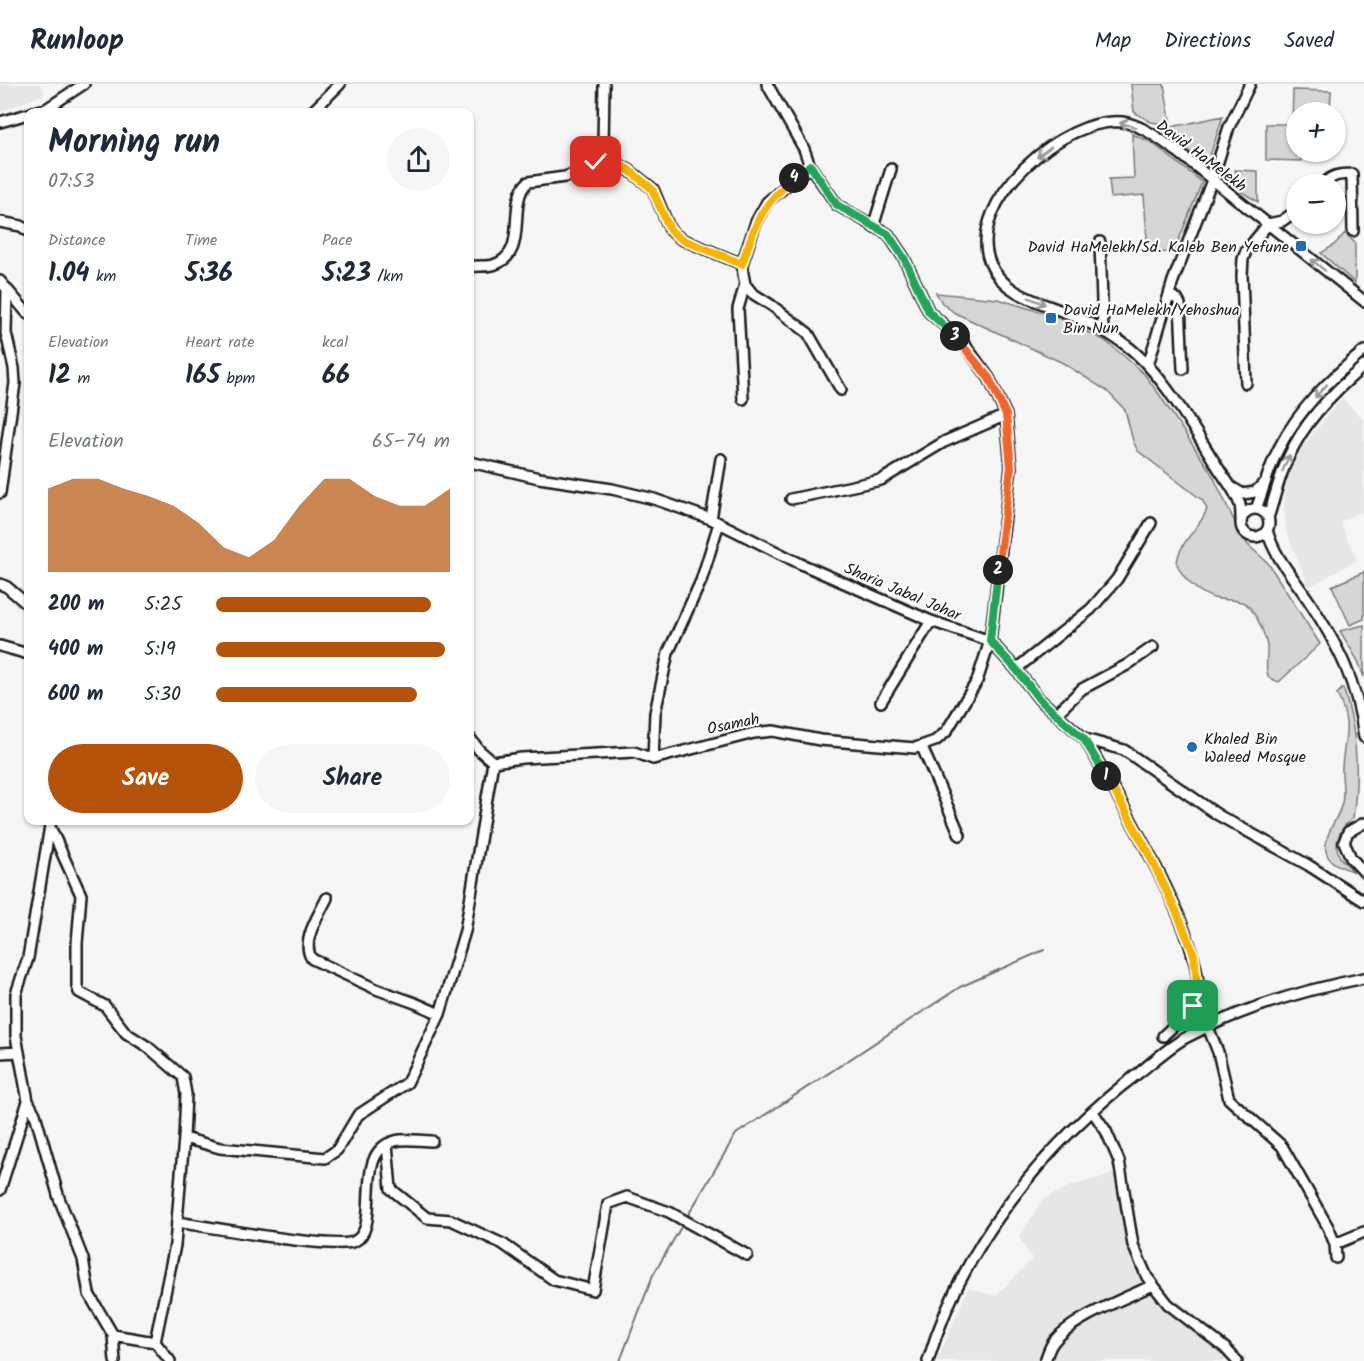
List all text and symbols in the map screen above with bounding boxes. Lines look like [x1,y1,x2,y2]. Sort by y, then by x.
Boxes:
text: Runloop [30,19,124,64]
text: Map [1095,25,1131,58]
text: Directions [1164,25,1251,58]
text: Saved [1284,25,1334,58]
map controls [1286,102,1346,234]
button: + [1286,102,1346,162]
street label: David HaMelekh [1150,114,1252,199]
text: Morning run [48,117,220,170]
one-way arrow [1119,119,1138,130]
button: share [387,128,450,191]
pin [570,136,621,187]
icon: check [579,145,612,178]
one-way arrow [1037,146,1053,158]
pin: 4 [779,163,809,193]
text: 4 [790,165,798,190]
text: 07:53 [48,166,94,198]
button: − [1286,174,1346,234]
text: Distance [48,228,106,253]
text: Time [185,228,217,253]
text: Pace [322,228,353,253]
place label: David HaMelekh/Sd. Kaleb Ben Yefune [1028,235,1289,260]
marker: David HaMelekh/Sd. Kaleb Ben Yefune [1294,239,1308,253]
text: 1.04 [48,253,90,295]
text: 5:36 [185,253,233,295]
text: 5:23 [322,253,371,295]
one-way arrow [1311,258,1327,271]
text: km [90,264,116,289]
text: /km [371,264,403,289]
one-way arrow [1027,296,1045,307]
place label: David HaMelekh/Yehoshua Bin Nun [1063,298,1240,341]
marker: David HaMelekh/Yehoshua Bin Nun [1044,311,1058,325]
pin: 3 [940,321,970,351]
text: 3 [951,323,959,348]
text: Elevation [48,330,109,355]
text: Heart rate [185,330,255,355]
text: kcal [322,330,348,355]
text: 12 [48,355,71,397]
text: 165 [185,355,220,397]
text: 66 [322,355,350,397]
text: m [71,366,90,391]
text: bpm [220,366,255,391]
one-way arrow [1314,383,1328,398]
text: Elevation [48,426,124,458]
text: 65–74 m [372,426,450,458]
one-way arrow [1281,454,1292,472]
pin: 2 [983,555,1013,585]
street label: Sharia Jabal Johar [840,556,966,629]
text: 2 [993,557,1003,582]
text: 200 m [48,589,104,621]
text: 5:25 [144,589,182,621]
text: 400 m [48,634,104,666]
text: 5:19 [144,634,176,666]
text: 600 m [48,679,103,711]
text: 5:30 [144,679,181,711]
street label: Osamah [705,707,762,742]
place label: Khaled Bin Waleed Mosque [1204,727,1306,770]
marker: Khaled Bin Waleed Mosque [1185,740,1199,754]
button: Save [48,744,243,813]
button: Share [255,744,450,813]
pin: 1 [1091,761,1121,791]
text: 1 [1104,763,1108,788]
pin [1167,980,1218,1031]
icon: arrive [1176,989,1209,1022]

